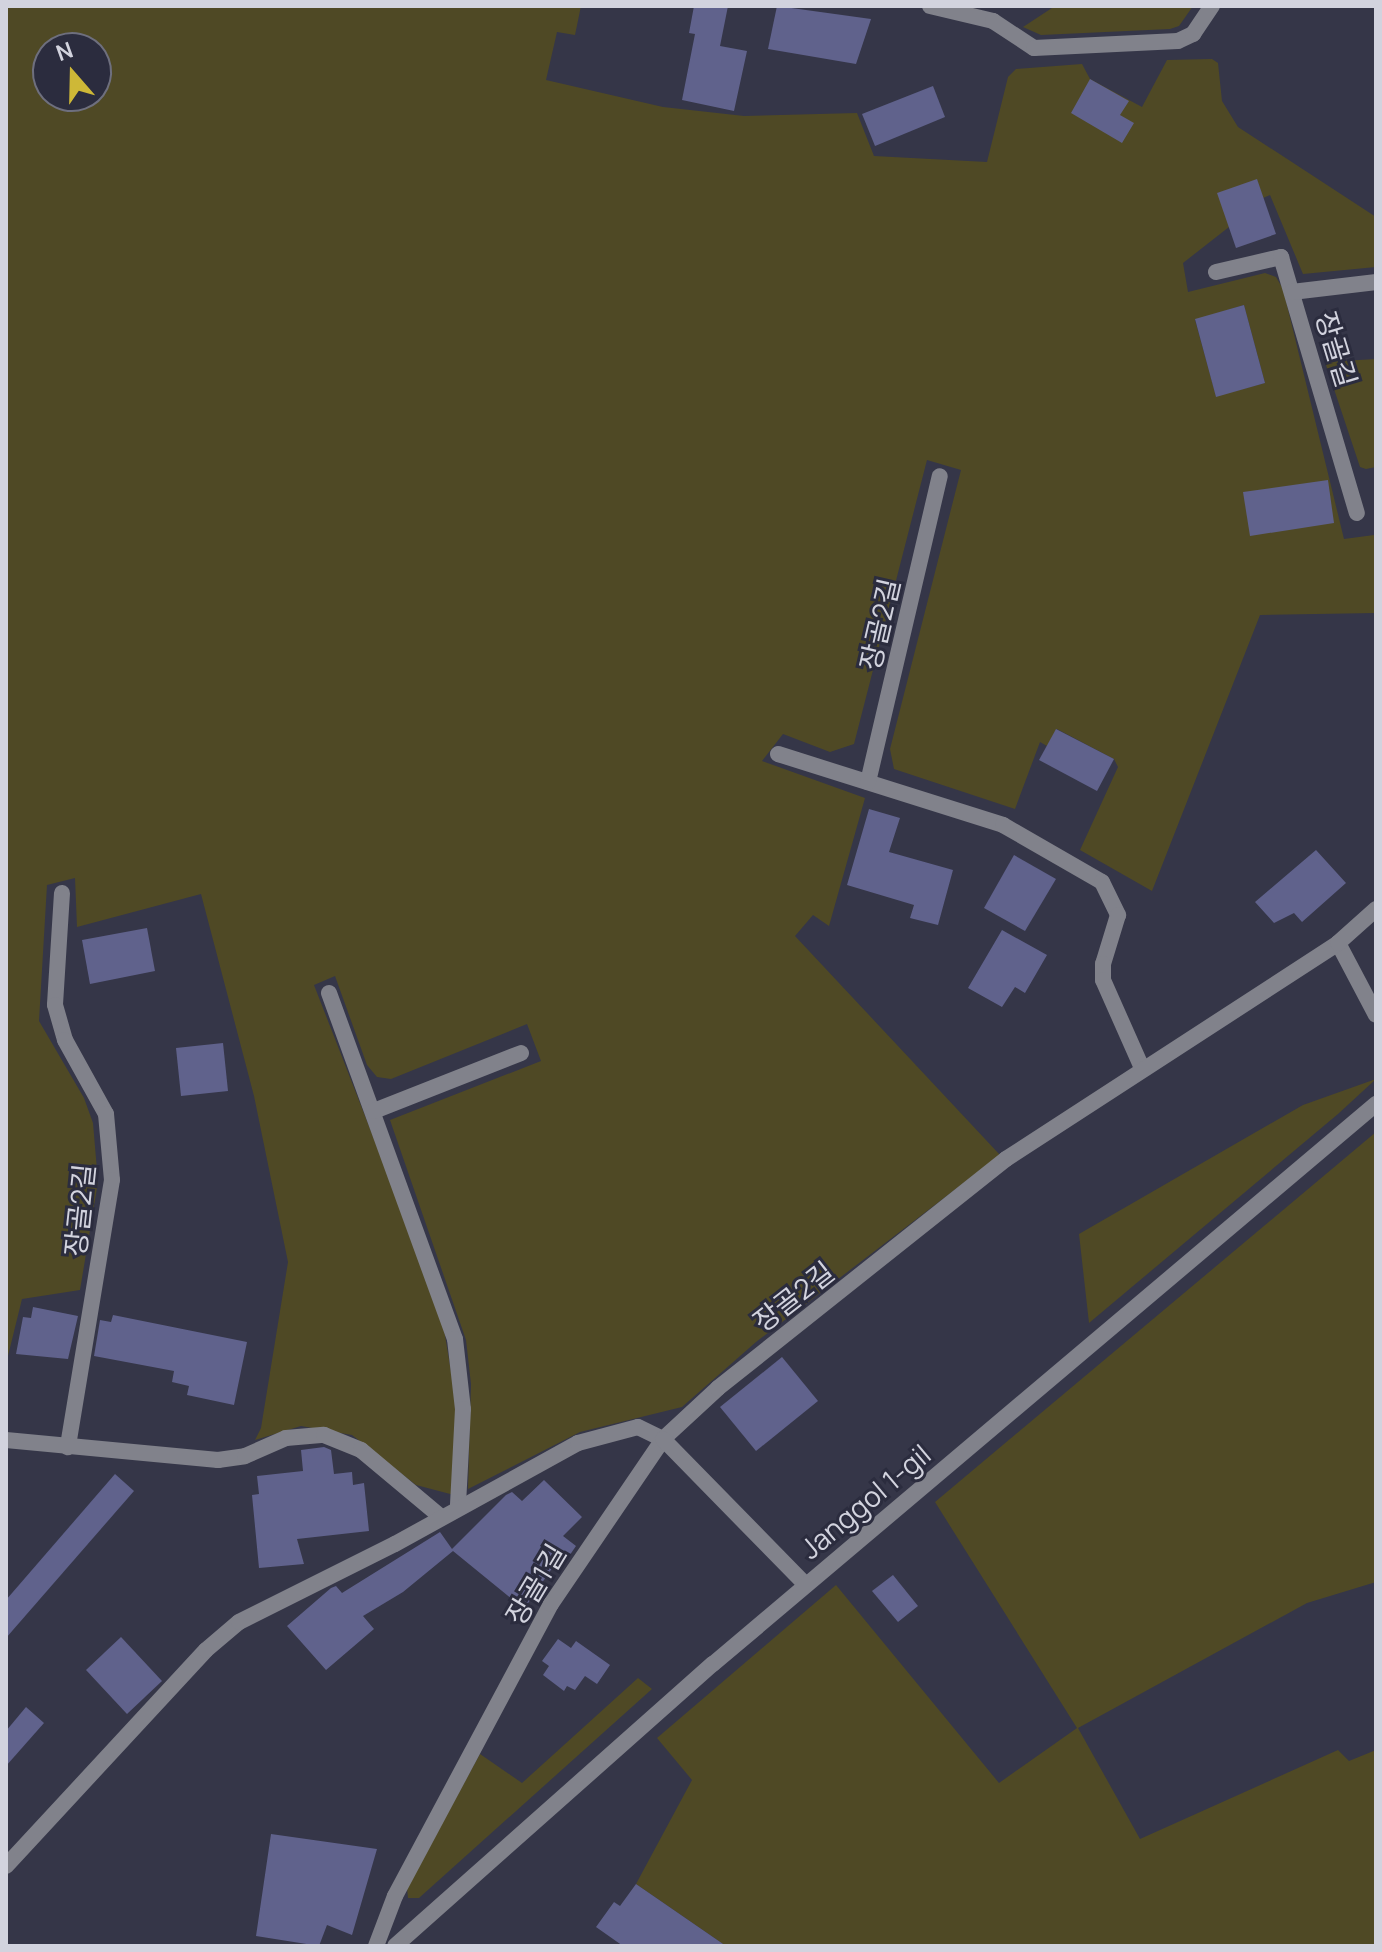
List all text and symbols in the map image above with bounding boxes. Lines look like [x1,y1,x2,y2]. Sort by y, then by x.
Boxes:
north arrow [32,32,112,112]
text: N [52,35,77,68]
street label: 장골길 [1310,307,1364,391]
street label: 장골2길 [852,575,906,673]
street label: 장골2길 [57,1162,101,1258]
street label: 장골2길 [746,1254,840,1338]
street label: Janggol 1-gil [793,1437,937,1565]
street label: 장골1길 [498,1538,572,1630]

